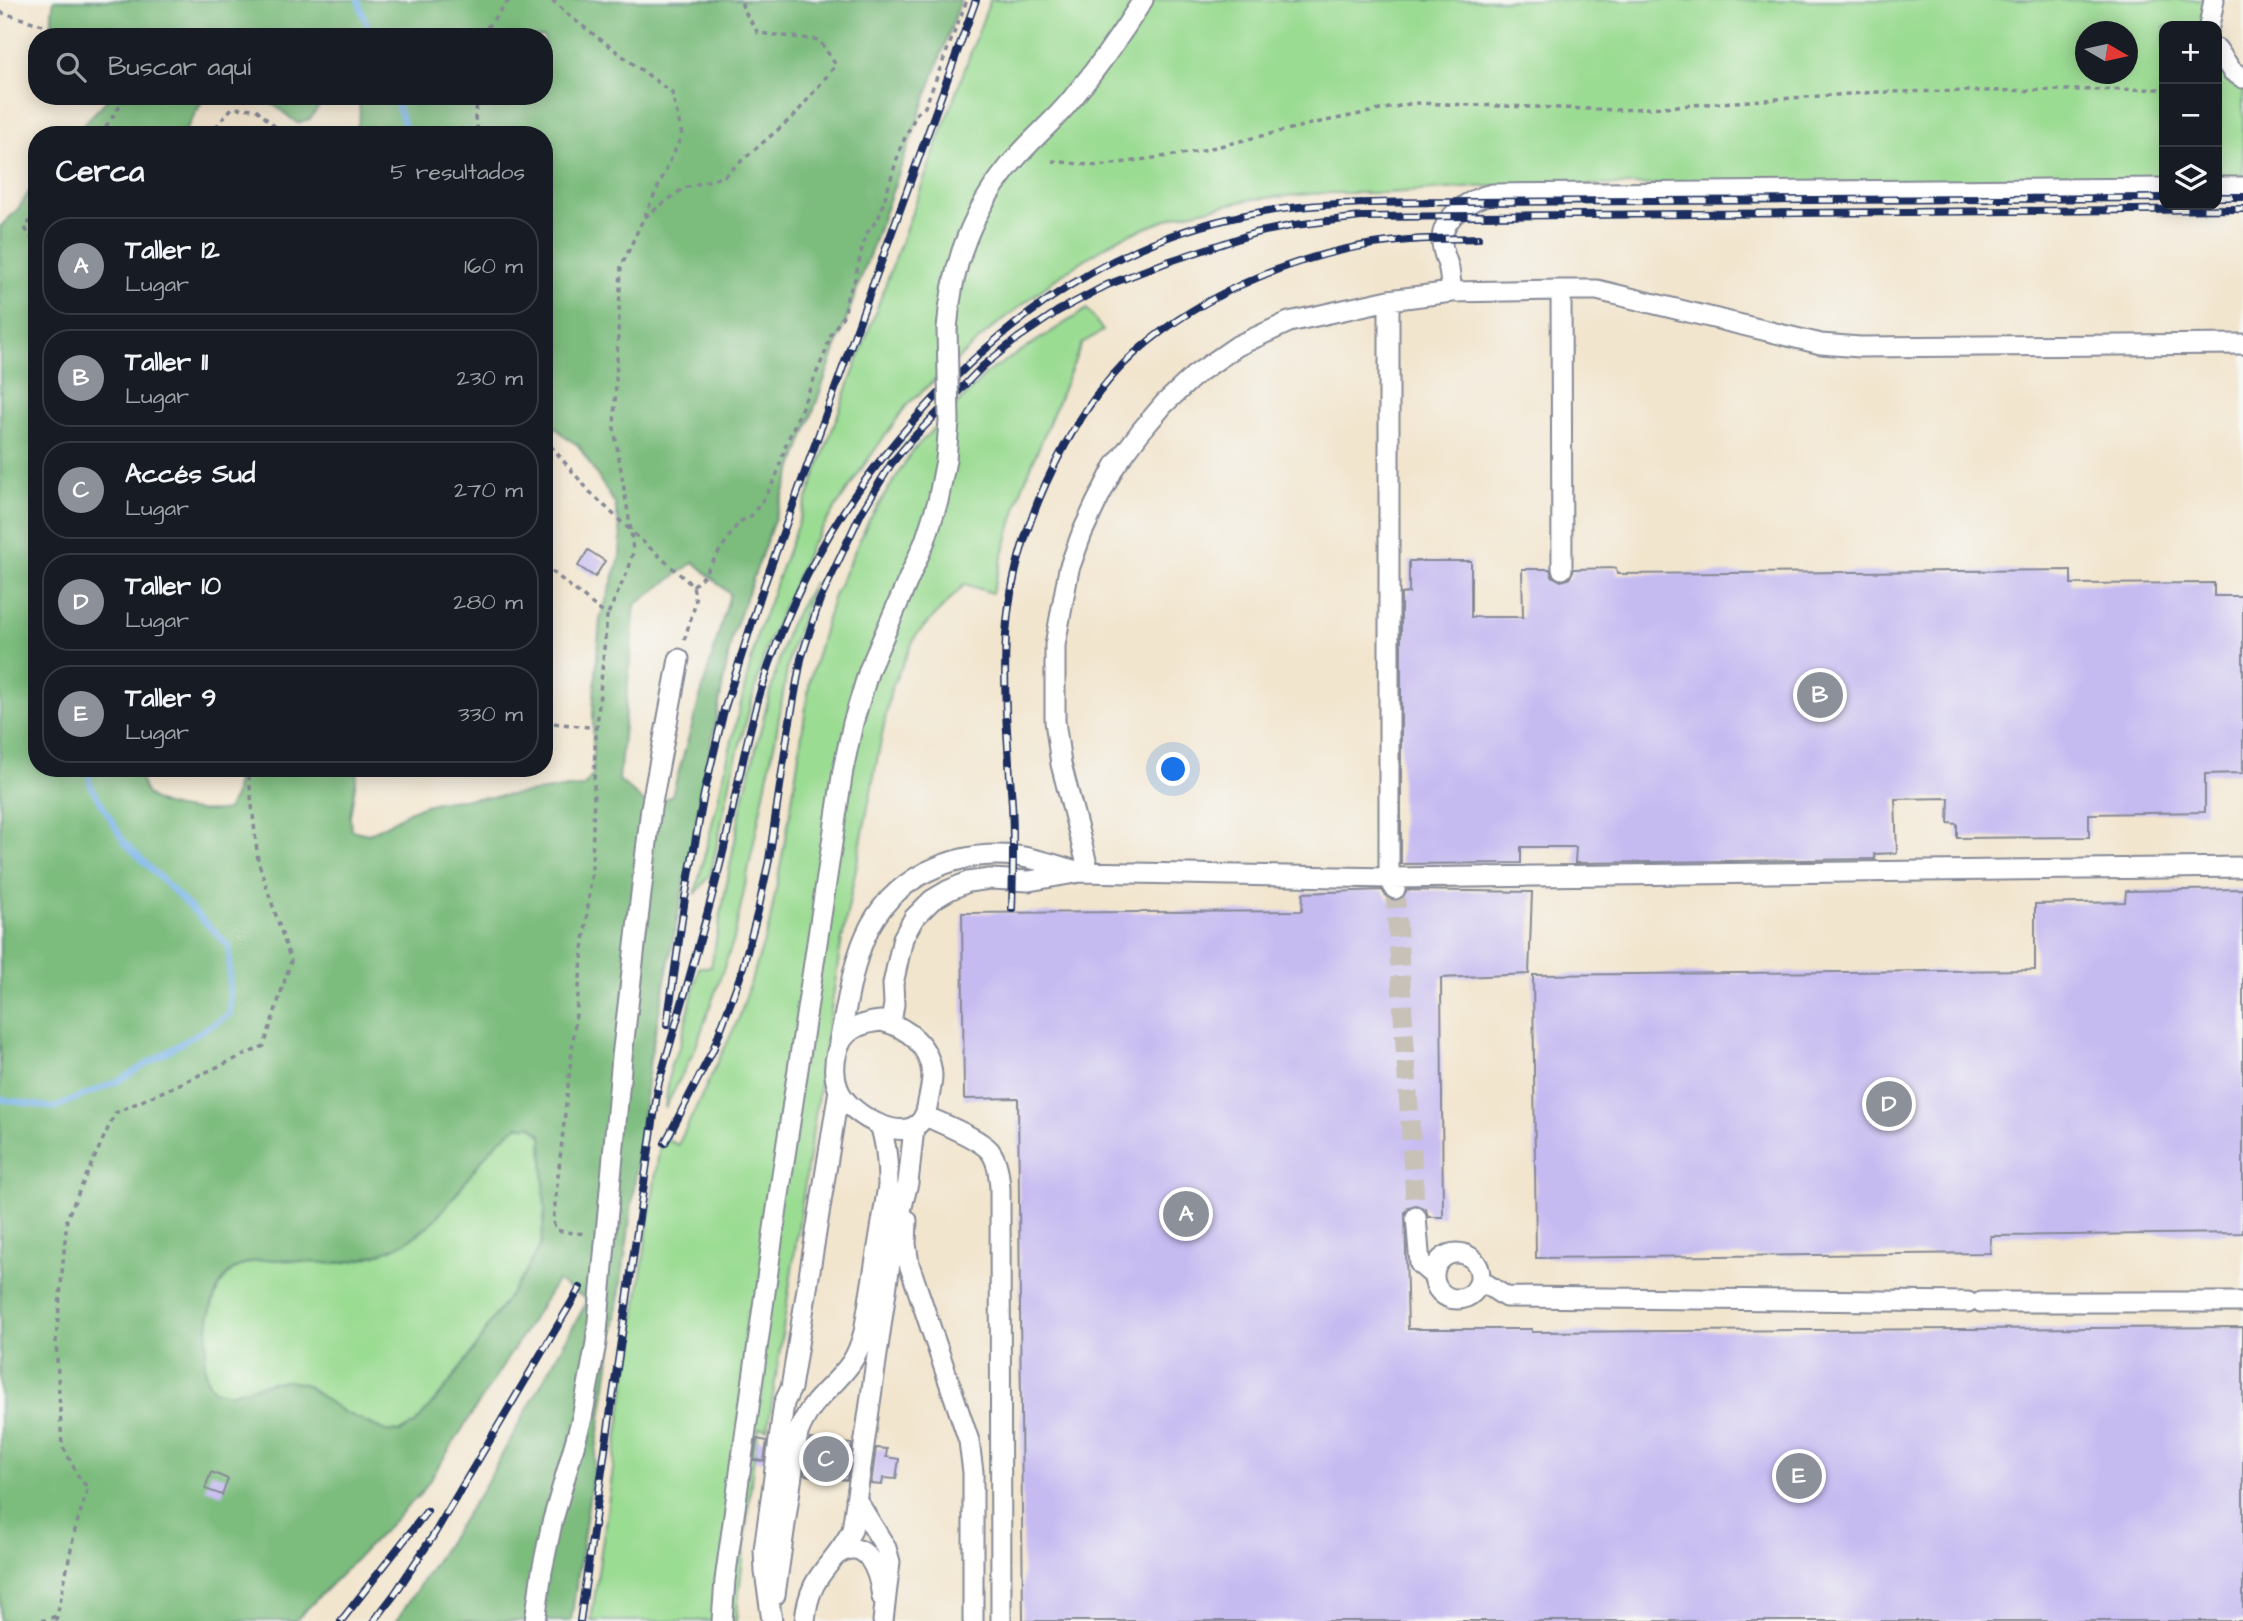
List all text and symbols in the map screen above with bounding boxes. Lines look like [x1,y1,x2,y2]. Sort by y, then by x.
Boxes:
north arrow [2075,21,2138,84]
map controls [2159,21,2222,210]
button: + [2159,21,2222,84]
search box [28,28,553,105]
icon: search [52,48,90,86]
text: Buscar aquí [108,49,251,85]
button: − [2159,84,2222,147]
button: layers [2159,147,2222,210]
text: Cerca [56,151,144,193]
text: 5 resultados [390,156,525,188]
text: Taller 12 [125,232,220,268]
text: A [74,250,88,282]
text: 160 m [464,250,523,282]
text: Lugar [125,268,189,300]
text: Taller 11 [125,344,208,380]
text: B [73,362,89,394]
text: 230 m [457,362,523,394]
text: Lugar [125,380,189,412]
text: Accés Sud [125,456,255,492]
text: C [73,474,89,506]
text: 270 m [454,474,523,506]
text: Lugar [125,492,189,524]
text: Taller 10 [125,568,221,604]
text: D [74,586,88,618]
text: 280 m [453,586,523,618]
text: Lugar [125,604,189,636]
pin: B [1797,669,1843,721]
text: Taller 9 [125,680,216,716]
text: E [74,698,88,730]
text: 330 m [458,698,523,730]
text: Lugar [125,716,189,748]
your location [1156,752,1190,786]
pin: D [1866,1078,1912,1130]
pin: A [1163,1188,1209,1240]
pin: C [803,1433,849,1485]
pin: E [1776,1450,1822,1502]

